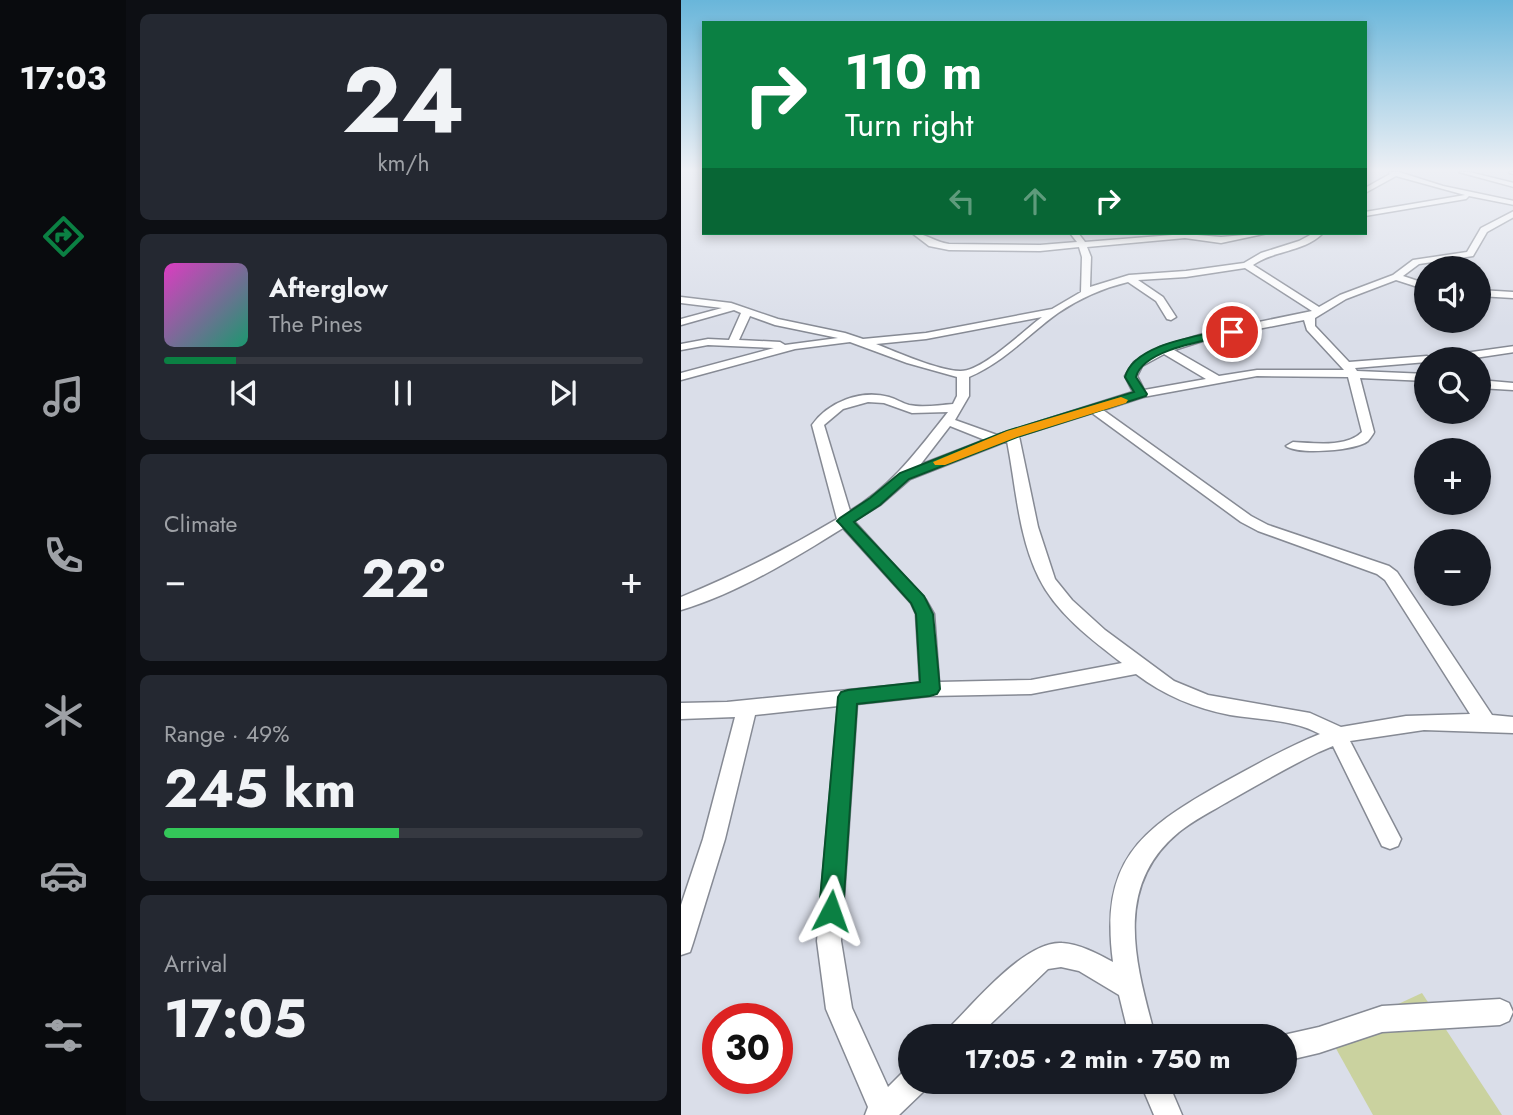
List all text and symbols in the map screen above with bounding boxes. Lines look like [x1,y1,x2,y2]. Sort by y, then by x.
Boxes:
text: 24 [342,35,465,166]
text: 110 m [845,37,982,107]
icon: right [730,49,821,140]
text: 17:03 [20,55,106,101]
text: Turn right [845,102,974,148]
text: km/h [378,146,429,180]
icon: left [943,182,981,220]
icon: ahead [1016,182,1054,220]
icon: right [1089,182,1127,220]
icon: directions [39,212,88,261]
map controls [1414,256,1491,606]
button: sound [1414,256,1491,333]
text: Afterglow [269,269,388,307]
pin [1202,302,1262,362]
text: The Pines [269,307,362,341]
icon: arrive [1213,313,1251,351]
button: search [1414,347,1491,424]
icon: music [39,372,88,421]
icon: previous [225,374,263,412]
icon: pause [384,374,422,412]
icon: next [544,374,582,412]
button: + [1414,438,1491,515]
text: Climate [164,507,237,541]
button: − [1414,529,1491,606]
icon: phone [39,531,88,580]
text: 22° [361,541,445,617]
text: − [164,552,186,607]
text: + [620,552,643,607]
icon: climate [39,691,88,740]
text: Range · 49% [164,717,290,751]
text: 245 km [164,751,356,827]
icon: car [39,851,88,900]
position arrow [794,874,868,948]
text: Arrival [164,947,227,981]
text: 17:05 [164,981,307,1057]
speed limit sign: 30 [702,1003,793,1094]
icon: filters [39,1011,88,1060]
text: 17:05 · 2 min · 750 m [964,1040,1231,1078]

